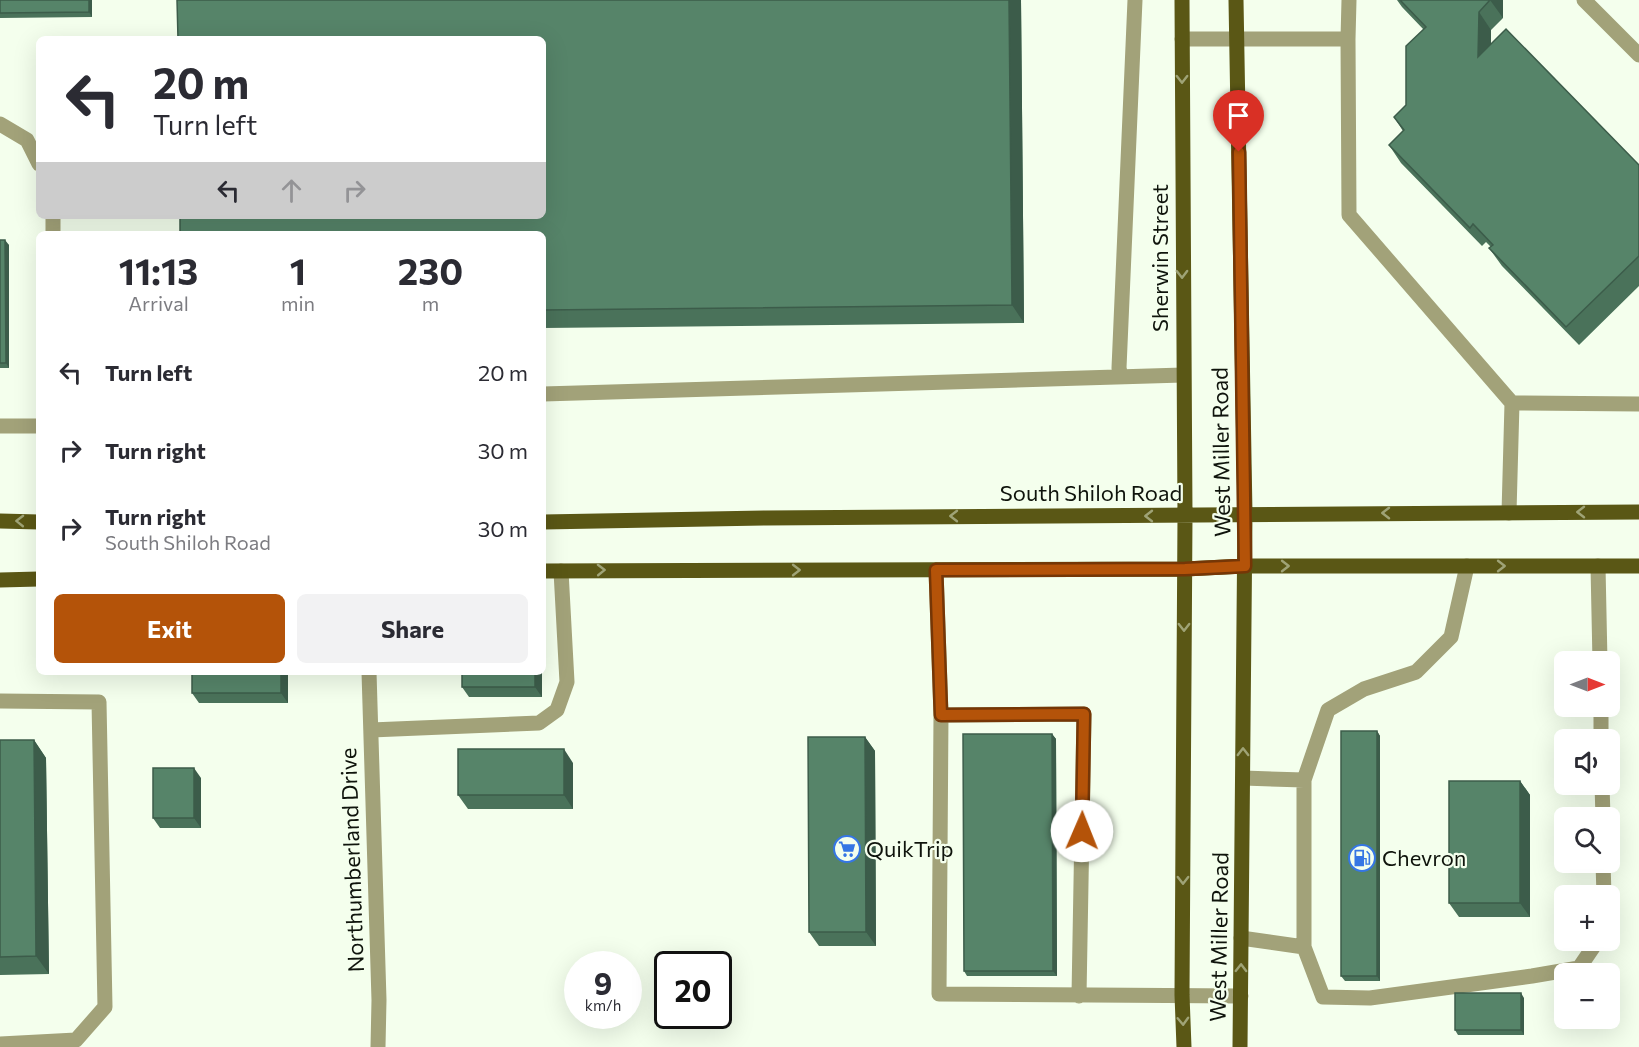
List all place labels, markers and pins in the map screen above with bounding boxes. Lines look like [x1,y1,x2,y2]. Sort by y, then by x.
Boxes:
pin [1213,90,1264,152]
supermarket icon: QuikTrip [832,834,862,864]
place label: QuikTrip [866,835,954,862]
fuel station icon: Chevron [1347,843,1377,873]
place label: Chevron [1382,844,1466,871]

